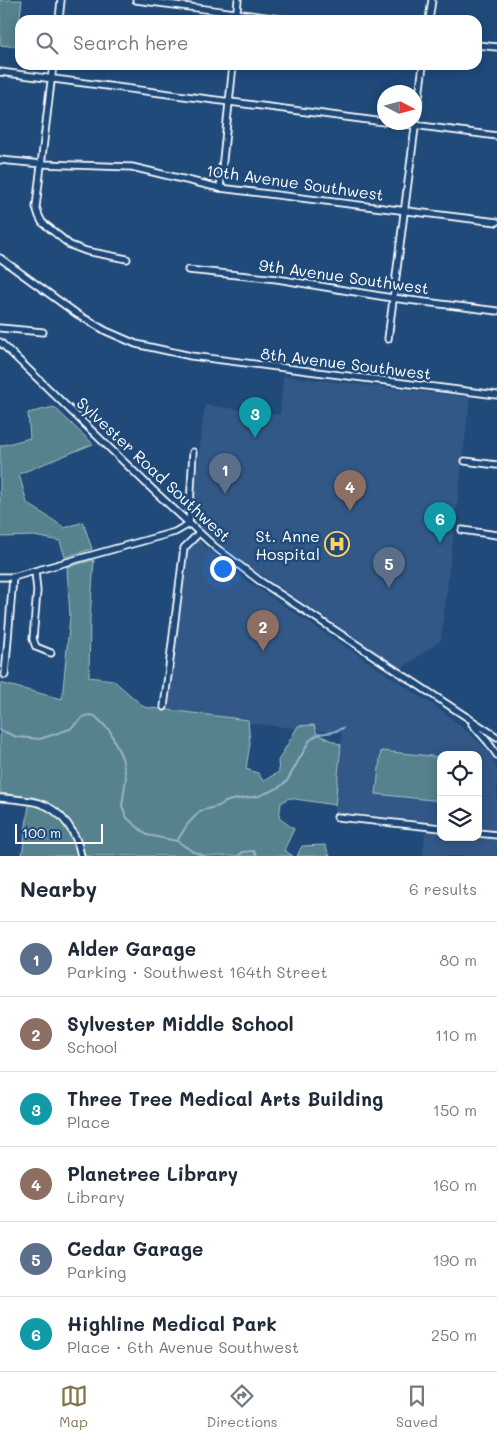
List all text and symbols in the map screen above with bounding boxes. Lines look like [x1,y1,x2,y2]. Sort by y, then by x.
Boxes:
search box [15,15,482,70]
icon: search [33,29,61,57]
text: Search here [73,30,189,55]
north arrow [377,85,422,130]
street label: 10th Avenue Southwest [205,159,385,205]
street label: 9th Avenue Southwest [258,254,430,298]
street label: 8th Avenue Southwest [259,342,433,384]
street label: Sylvester Road Southwest [73,392,235,546]
pin: 3 [239,397,271,438]
pin: 1 [209,453,241,494]
pin: 4 [334,470,366,511]
pin: 6 [424,502,456,543]
place label: St. Anne Hospital [255,525,320,564]
hospital icon: St. Anne Hospital [324,531,350,557]
pin: 5 [373,547,405,588]
your location [210,556,236,582]
pin: 2 [247,610,279,651]
map controls [437,751,482,841]
button: locate [437,751,482,796]
button: layers [437,796,482,841]
scale bar [15,821,102,844]
text: 100 m [22,823,61,842]
text: Nearby [20,875,97,902]
text: 6 results [409,878,477,899]
text: Alder Garage [67,936,196,961]
text: 1 [32,949,40,970]
text: 80 m [440,949,477,970]
text: Parking · Southwest 164th Street [67,961,327,982]
text: Sylvester Middle School [67,1011,294,1036]
text: 2 [32,1024,40,1045]
text: 110 m [435,1024,477,1045]
text: School [67,1036,117,1057]
text: Three Tree Medical Arts Building [67,1086,383,1111]
text: 3 [31,1099,41,1120]
text: 150 m [433,1099,477,1120]
text: Place [67,1111,110,1132]
text: Planetree Library [67,1161,238,1186]
text: 4 [31,1174,41,1195]
text: 160 m [432,1174,477,1195]
text: Library [67,1186,125,1207]
text: Cedar Garage [67,1236,203,1261]
text: 5 [31,1249,41,1270]
text: 190 m [433,1249,477,1270]
text: Parking [67,1261,126,1282]
text: Highline Medical Park [67,1311,277,1336]
text: 6 [31,1324,41,1345]
text: 250 m [431,1324,477,1345]
text: Place · 6th Avenue Southwest [67,1336,299,1357]
tab: Map [59,1382,88,1431]
tab: Directions [206,1382,278,1431]
tab: Saved [396,1382,438,1431]

